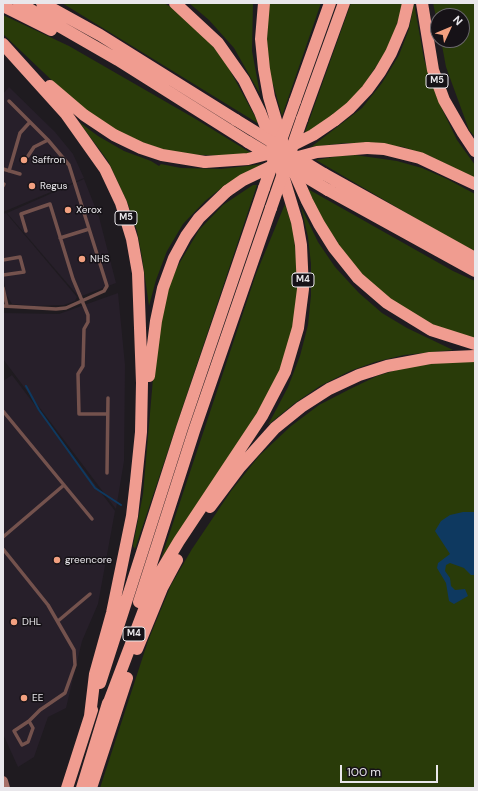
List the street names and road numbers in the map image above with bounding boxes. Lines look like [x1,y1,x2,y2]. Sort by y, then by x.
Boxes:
road number: M5 [426,74,448,88]
road number: M5 [115,211,137,225]
road number: M4 [292,273,314,287]
road number: M4 [123,627,145,641]

